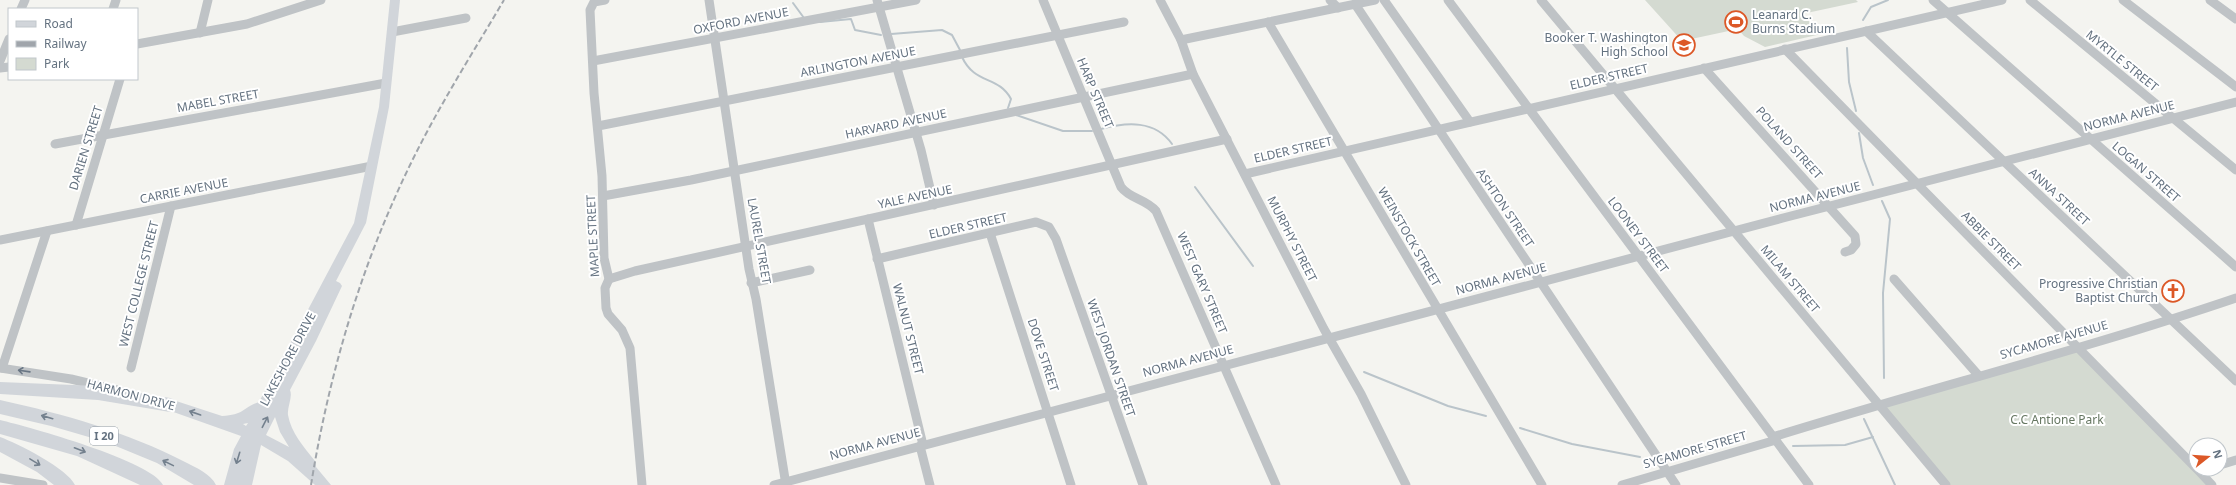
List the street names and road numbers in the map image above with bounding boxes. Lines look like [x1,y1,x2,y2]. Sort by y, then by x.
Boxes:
street label: OXFORD AVENUE [692,3,790,38]
street label: MYRTLE STREET [2083,26,2162,95]
street label: ARLINGTON AVENUE [799,42,917,81]
street label: HARP STREET [1073,55,1118,131]
street label: ELDER STREET [1568,59,1650,94]
street label: MABEL STREET [175,85,261,116]
street label: NORMA AVENUE [2082,96,2176,135]
street label: DARIEN STREET [65,103,107,192]
street label: POLAND STREET [1752,103,1827,183]
street label: HARVARD AVENUE [844,104,948,143]
street label: ELDER STREET [1252,132,1334,167]
street label: LOGAN STREET [2109,137,2184,206]
street label: ANNA STREET [2025,164,2094,229]
street label: ASHTON STREET [1473,165,1538,251]
street label: CARRIE AVENUE [138,174,230,207]
street label: NORMA AVENUE [1768,177,1862,216]
street label: YALE AVENUE [876,180,954,213]
street label: WEINSTOCK STREET [1374,184,1445,290]
street label: MURPHY STREET [1264,193,1321,285]
street label: LOONEY STREET [1604,193,1673,277]
street label: MAPLE STREET [582,194,603,278]
street label: LAUREL STREET [744,197,775,286]
street label: ABBIE STREET [1958,207,2025,274]
street label: ELDER STREET [927,208,1009,243]
street label: WEST COLLEGE STREET [115,219,162,349]
street label: WEST GARY STREET [1173,229,1232,336]
street label: MILAM STREET [1757,241,1824,316]
street label: NORMA AVENUE [1454,258,1548,299]
street label: WALNUT STREET [889,282,928,376]
street label: WEST JORDAN STREET [1083,297,1140,419]
street label: LAKESHORE DRIVE [256,309,320,409]
street label: DOVE STREET [1024,316,1063,394]
street label: SYCAMORE AVENUE [1998,316,2110,363]
street label: NORMA AVENUE [1141,340,1235,381]
street label: HARMON DRIVE [85,375,177,414]
street label: NORMA AVENUE [828,423,922,464]
road number: I 20 [90,427,118,445]
street label: SYCAMORE STREET [1641,427,1749,472]

